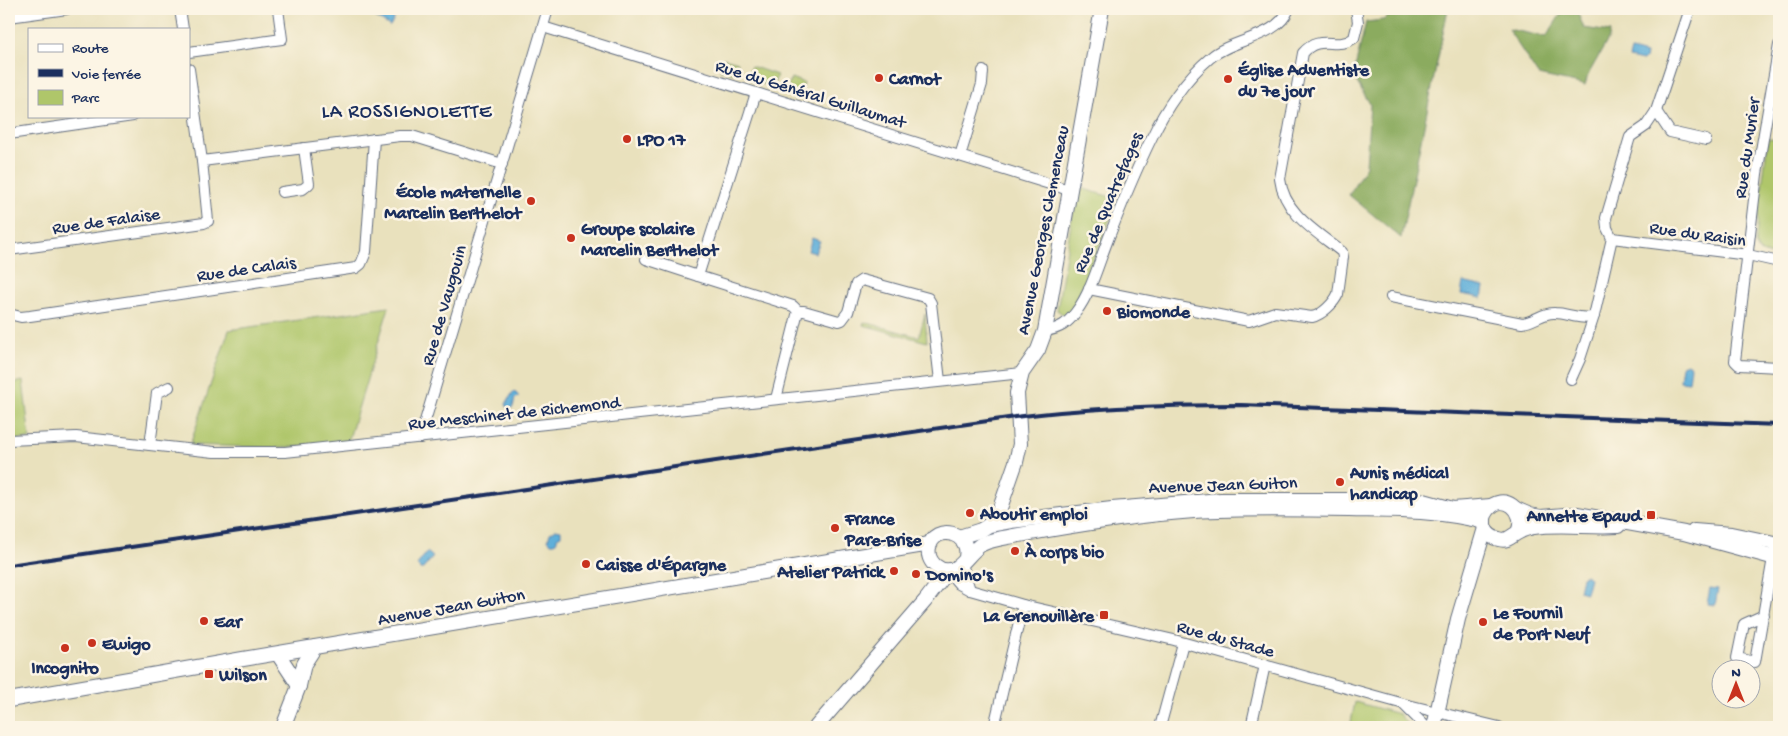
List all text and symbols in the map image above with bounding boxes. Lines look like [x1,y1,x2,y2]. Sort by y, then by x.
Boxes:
legend [28,28,190,118]
text: Route [72,40,109,58]
street label: Rue du Général Guillaumat [713,56,910,135]
place label: Église Adventiste du 7e jour [1238,60,1370,103]
text: Voie ferrée [71,66,141,84]
place label: Carnot [888,70,942,91]
marker: Carnot [873,72,885,84]
marker: Église Adventiste du 7e jour [1222,73,1234,85]
text: Parc [71,90,100,108]
street label: Rue du Murier [1731,95,1766,200]
district label: LA ROSSIGNOLETTE [321,102,493,125]
street label: Avenue Georges Clemenceau [1014,124,1075,337]
street label: Rue de Quatrefages [1070,128,1149,276]
place label: LPO 17 [637,131,687,152]
marker: LPO 17 [621,133,633,145]
place label: École maternelle Marcelin Berthelot [384,182,523,225]
marker: École maternelle Marcelin Berthelot [525,195,537,207]
street label: Rue de Falaise [51,204,162,240]
street label: Rue du Raisin [1648,218,1748,253]
place label: Groupe scolaire Marcelin Berthelot [581,220,719,262]
marker: Groupe scolaire Marcelin Berthelot [565,232,577,244]
street label: Rue de Vaugouin [418,243,473,368]
street label: Rue de Calais [195,253,299,288]
place label: Biomonde [1116,303,1191,324]
marker: Biomonde [1101,305,1113,317]
street label: Rue Meschinet de Richemond [407,393,623,436]
place label: Aunis médical handicap [1349,464,1449,506]
street label: Avenue Jean Guiton [1148,473,1298,500]
marker: Aunis médical handicap [1334,476,1346,488]
place label: Aboutir emploi [979,505,1088,526]
marker: Aboutir emploi [964,507,976,519]
place label: Annette Epaud [1526,507,1643,528]
marker: Annette Epaud [1645,509,1657,521]
place label: France Pare-Brise [844,510,922,552]
marker: France Pare-Brise [829,522,841,534]
place label: À corps bio [1024,542,1105,564]
marker: À corps bio [1009,545,1021,557]
place label: Caisse d'Épargne [595,555,727,577]
marker: Caisse d'Épargne [580,558,592,570]
place label: Atelier Patrick [776,563,886,584]
marker: Atelier Patrick [888,565,900,577]
place label: Domino's [924,566,994,587]
marker: Domino's [910,568,922,580]
street label: Avenue Jean Guiton [376,585,527,632]
place label: Le Fournil de Port Neuf [1493,604,1591,646]
place label: La Grenouillère [983,607,1095,628]
marker: La Grenouillère [1098,609,1110,621]
place label: Ear [214,613,244,634]
marker: Ear [198,615,210,627]
marker: Le Fournil de Port Neuf [1477,616,1489,628]
street label: Rue du Stade [1174,617,1277,664]
place label: Ewigo [102,635,151,656]
marker: Ewigo [86,637,98,649]
marker: Incognito [59,642,71,654]
north arrow [1710,658,1760,708]
place label: Incognito [31,659,100,680]
text: N [1731,665,1741,682]
place label: Wilson [218,666,267,687]
marker: Wilson [203,668,215,680]

